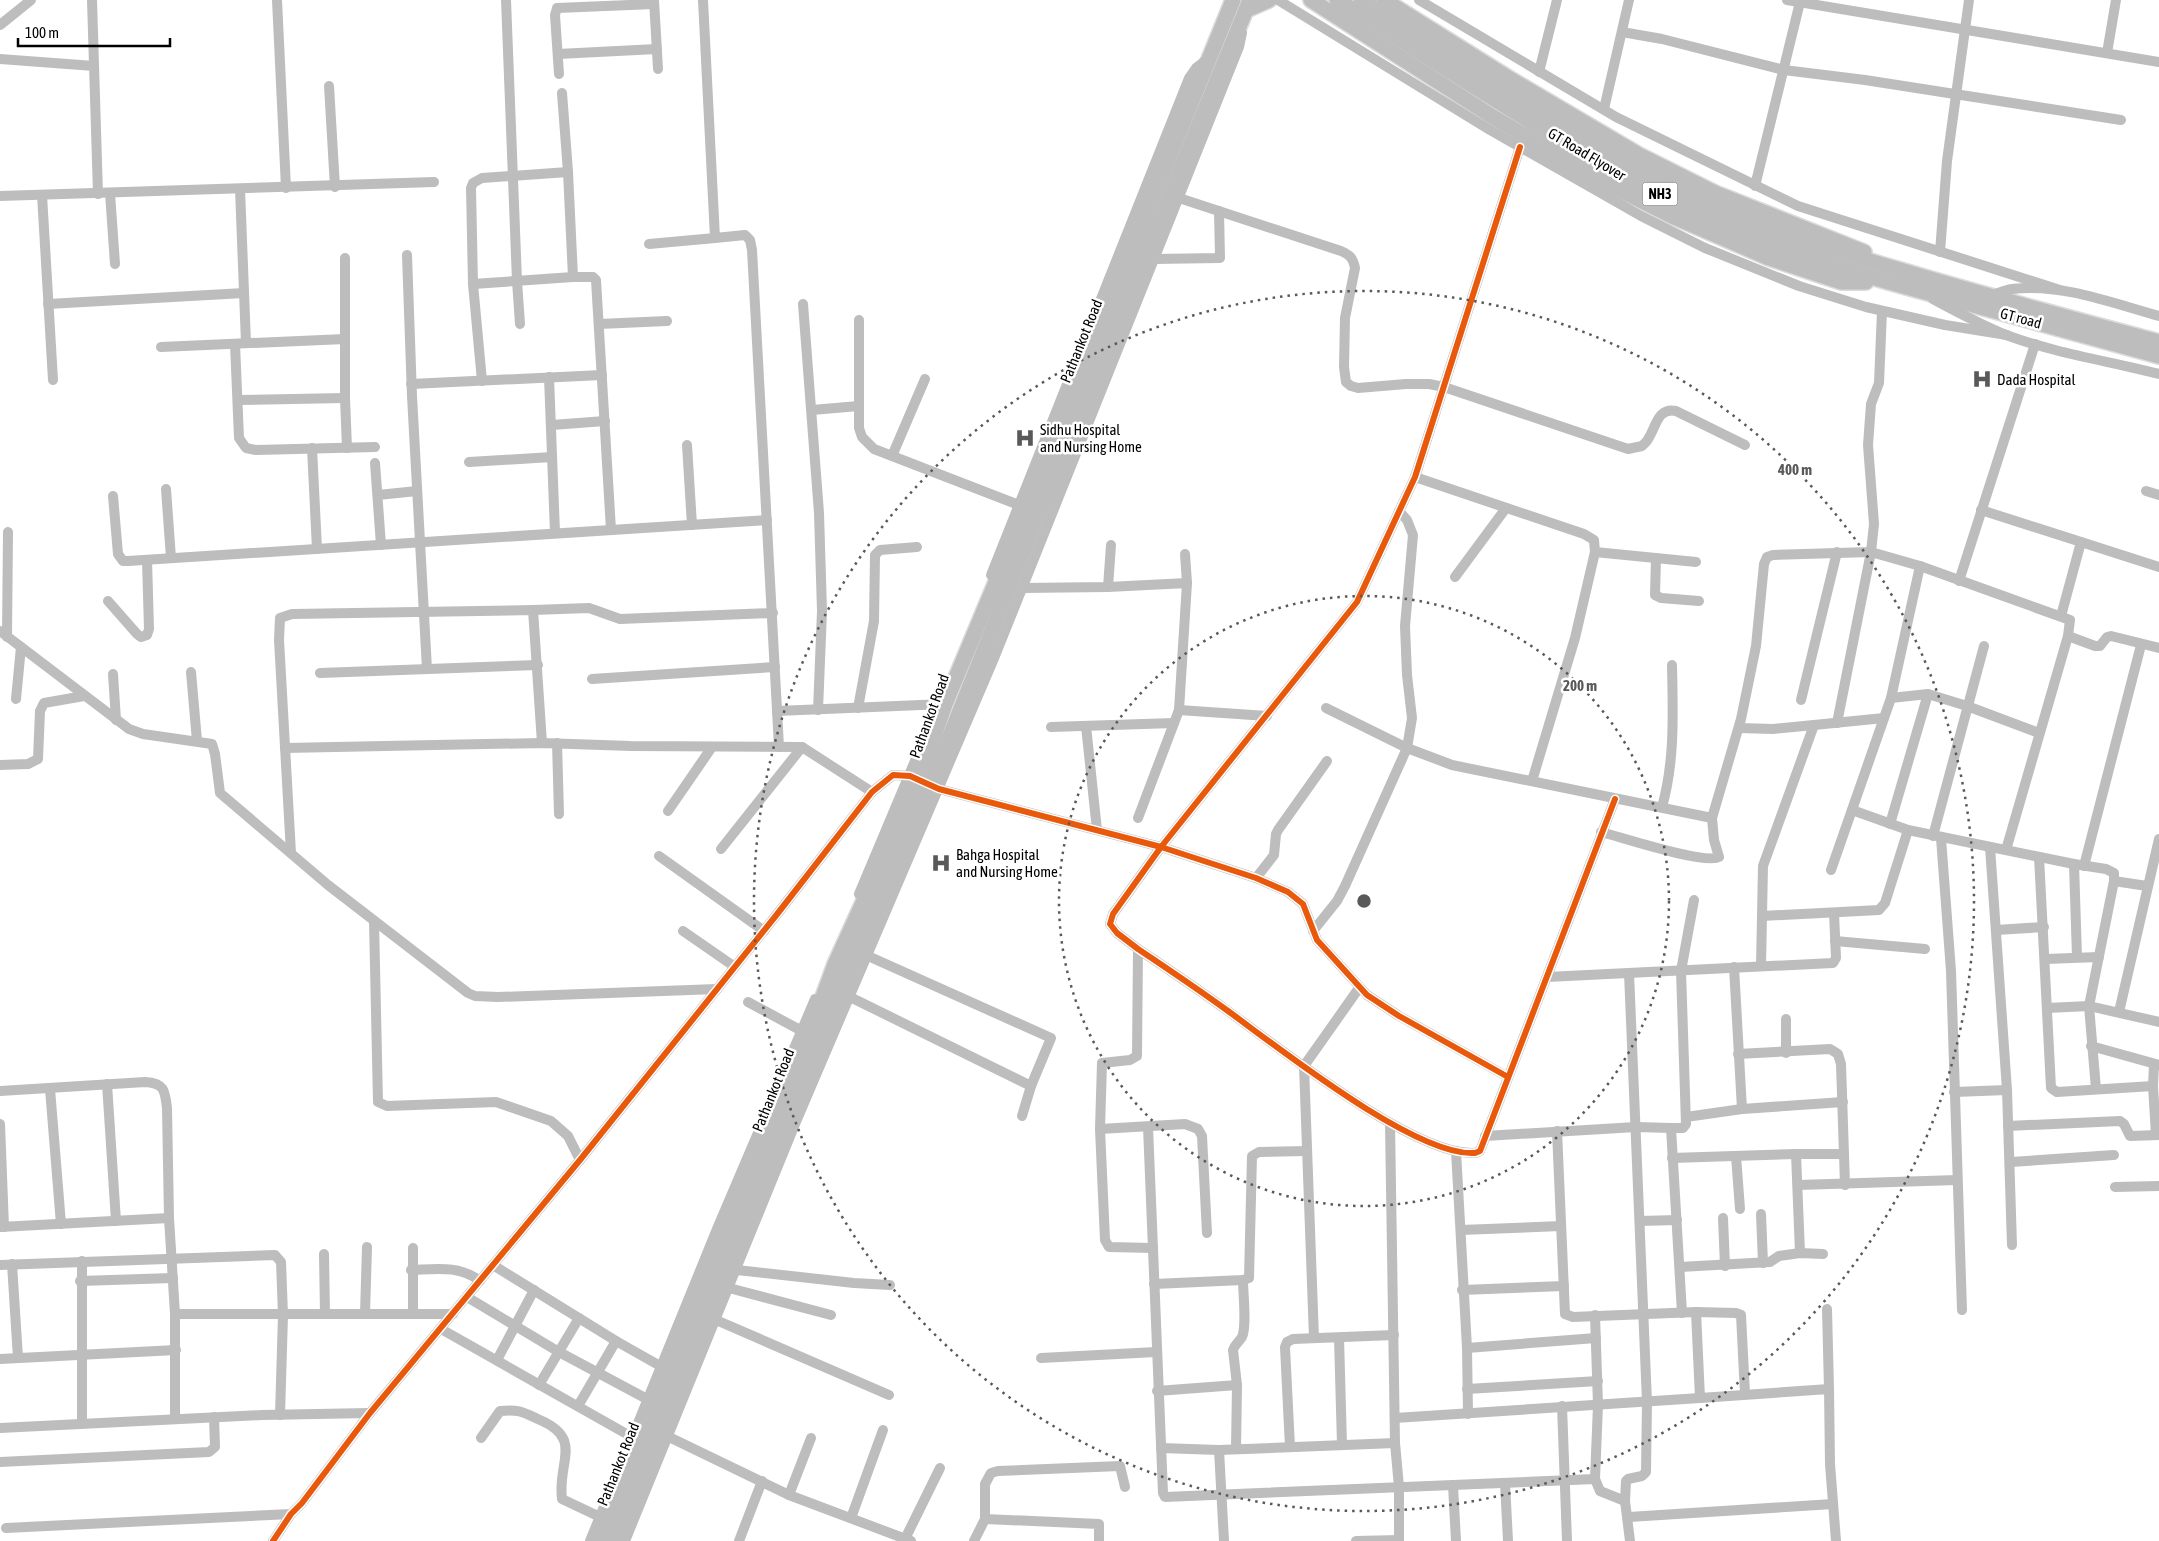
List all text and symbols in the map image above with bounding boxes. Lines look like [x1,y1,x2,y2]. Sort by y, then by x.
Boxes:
scale bar [18,15,170,47]
text: 100 m [25,24,59,41]
street label: GT Road Flyover [1545,124,1629,184]
road number: NH3 [1642,182,1678,205]
street label: Pathankot Road [1057,297,1105,385]
street label: GT road [1998,304,2044,332]
hospital icon: Dada Hospital [1971,368,1993,390]
place label: Dada Hospital [1997,371,2075,388]
place label: Sidhu Hospital and Nursing Home [1040,421,1142,455]
hospital icon: Sidhu Hospital and Nursing Home [1014,427,1036,449]
text: 400 m [1777,461,1812,478]
street label: Pathankot Road [906,672,952,760]
text: 200 m [1563,677,1597,694]
place label: Bahga Hospital and Nursing Home [956,846,1058,880]
hospital icon: Bahga Hospital and Nursing Home [930,852,952,874]
centre of rings [1355,892,1373,910]
street label: Pathankot Road [749,1046,797,1134]
street label: Pathankot Road [594,1420,642,1508]

